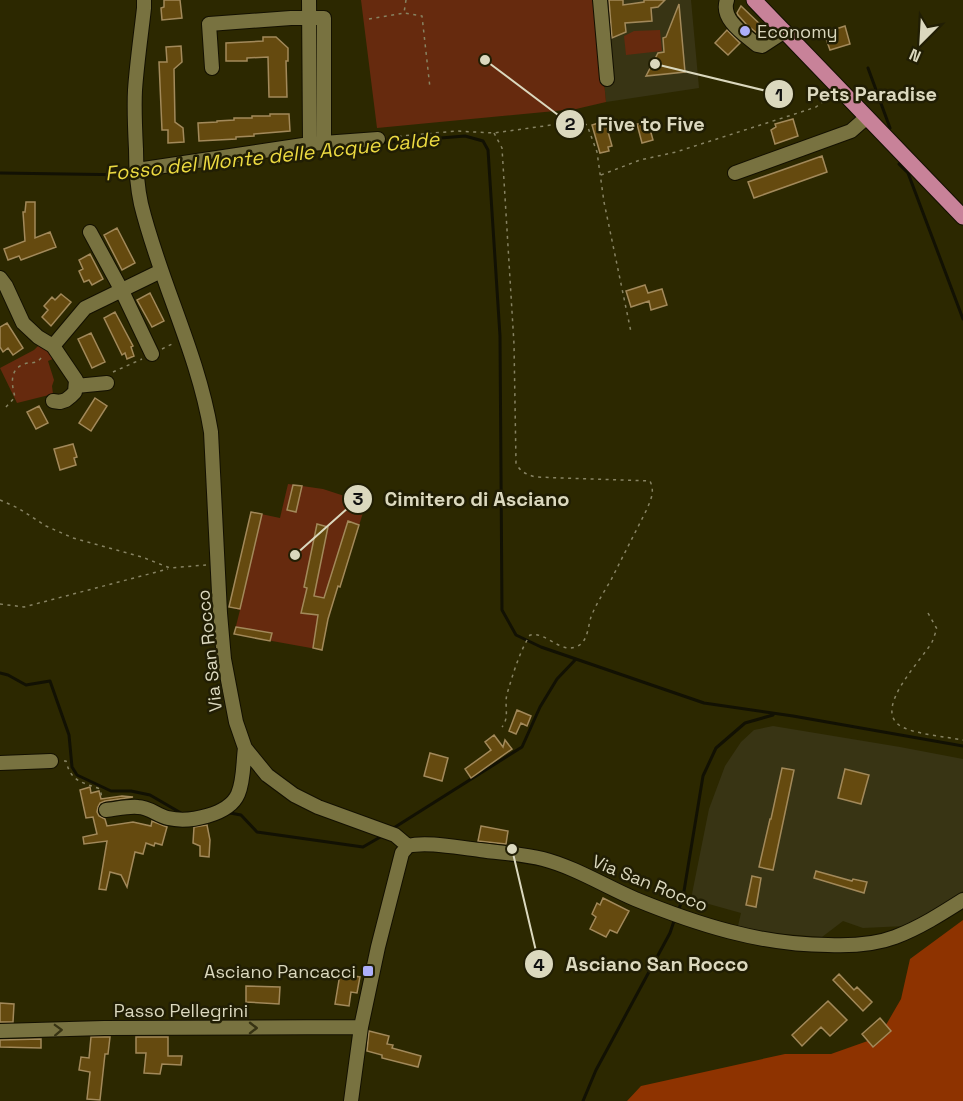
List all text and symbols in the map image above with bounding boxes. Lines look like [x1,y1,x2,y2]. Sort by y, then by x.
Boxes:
north arrow [891,12,951,72]
place label: Economy [757,20,838,43]
marker: Economy [738,24,752,38]
text: N [906,43,924,67]
callout: Pets Paradise [764,75,949,113]
text: Pets Paradise [807,81,937,107]
text: 1 [775,83,783,106]
callout: Five to Five [555,105,717,143]
text: Five to Five [597,111,705,137]
text: 2 [565,112,576,135]
water label: Fosso del Monte delle Acque Calde [104,125,441,186]
callout: Cimitero di Asciano [343,480,582,518]
text: Cimitero di Asciano [384,486,570,512]
text: 3 [353,487,364,510]
street label: Via San Rocco [191,589,227,713]
street label: Via San Rocco [589,849,711,917]
callout: Asciano San Rocco [524,945,761,983]
text: Asciano San Rocco [565,951,749,977]
text: 4 [533,953,545,976]
place label: Asciano Pancacci [204,960,356,983]
marker: Asciano Pancacci [361,964,375,978]
street label: Passo Pellegrini [114,999,248,1022]
one-way arrow [249,1022,258,1034]
one-way arrow [54,1023,63,1036]

